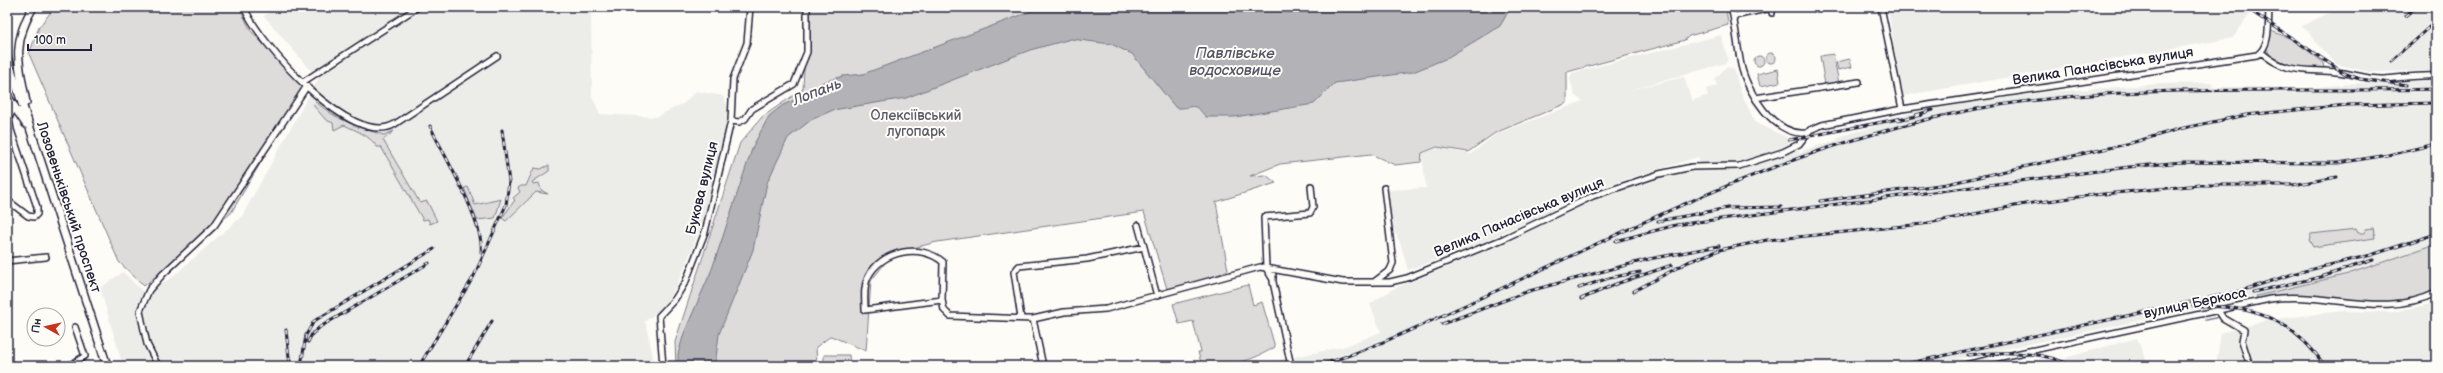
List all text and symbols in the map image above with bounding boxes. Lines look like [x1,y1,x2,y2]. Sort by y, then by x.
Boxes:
scale bar [28,26,91,52]
text: 100 m [34,33,66,48]
street label: Велика Панасівська вулиця [2011,43,2195,89]
water label: Павлівське водосховище [1189,44,1281,80]
water label: Лопань [789,74,844,110]
park label: Олексіївський лугопарк [870,107,962,140]
street label: Лозовеньківський проспект [33,118,105,295]
street label: Букова вулиця [682,139,722,236]
street label: Велика Панасівська вулиця [1431,173,1607,261]
street label: вулиця Беркоса [2142,284,2249,322]
north arrow [26,307,66,347]
text: Пн [29,318,44,334]

